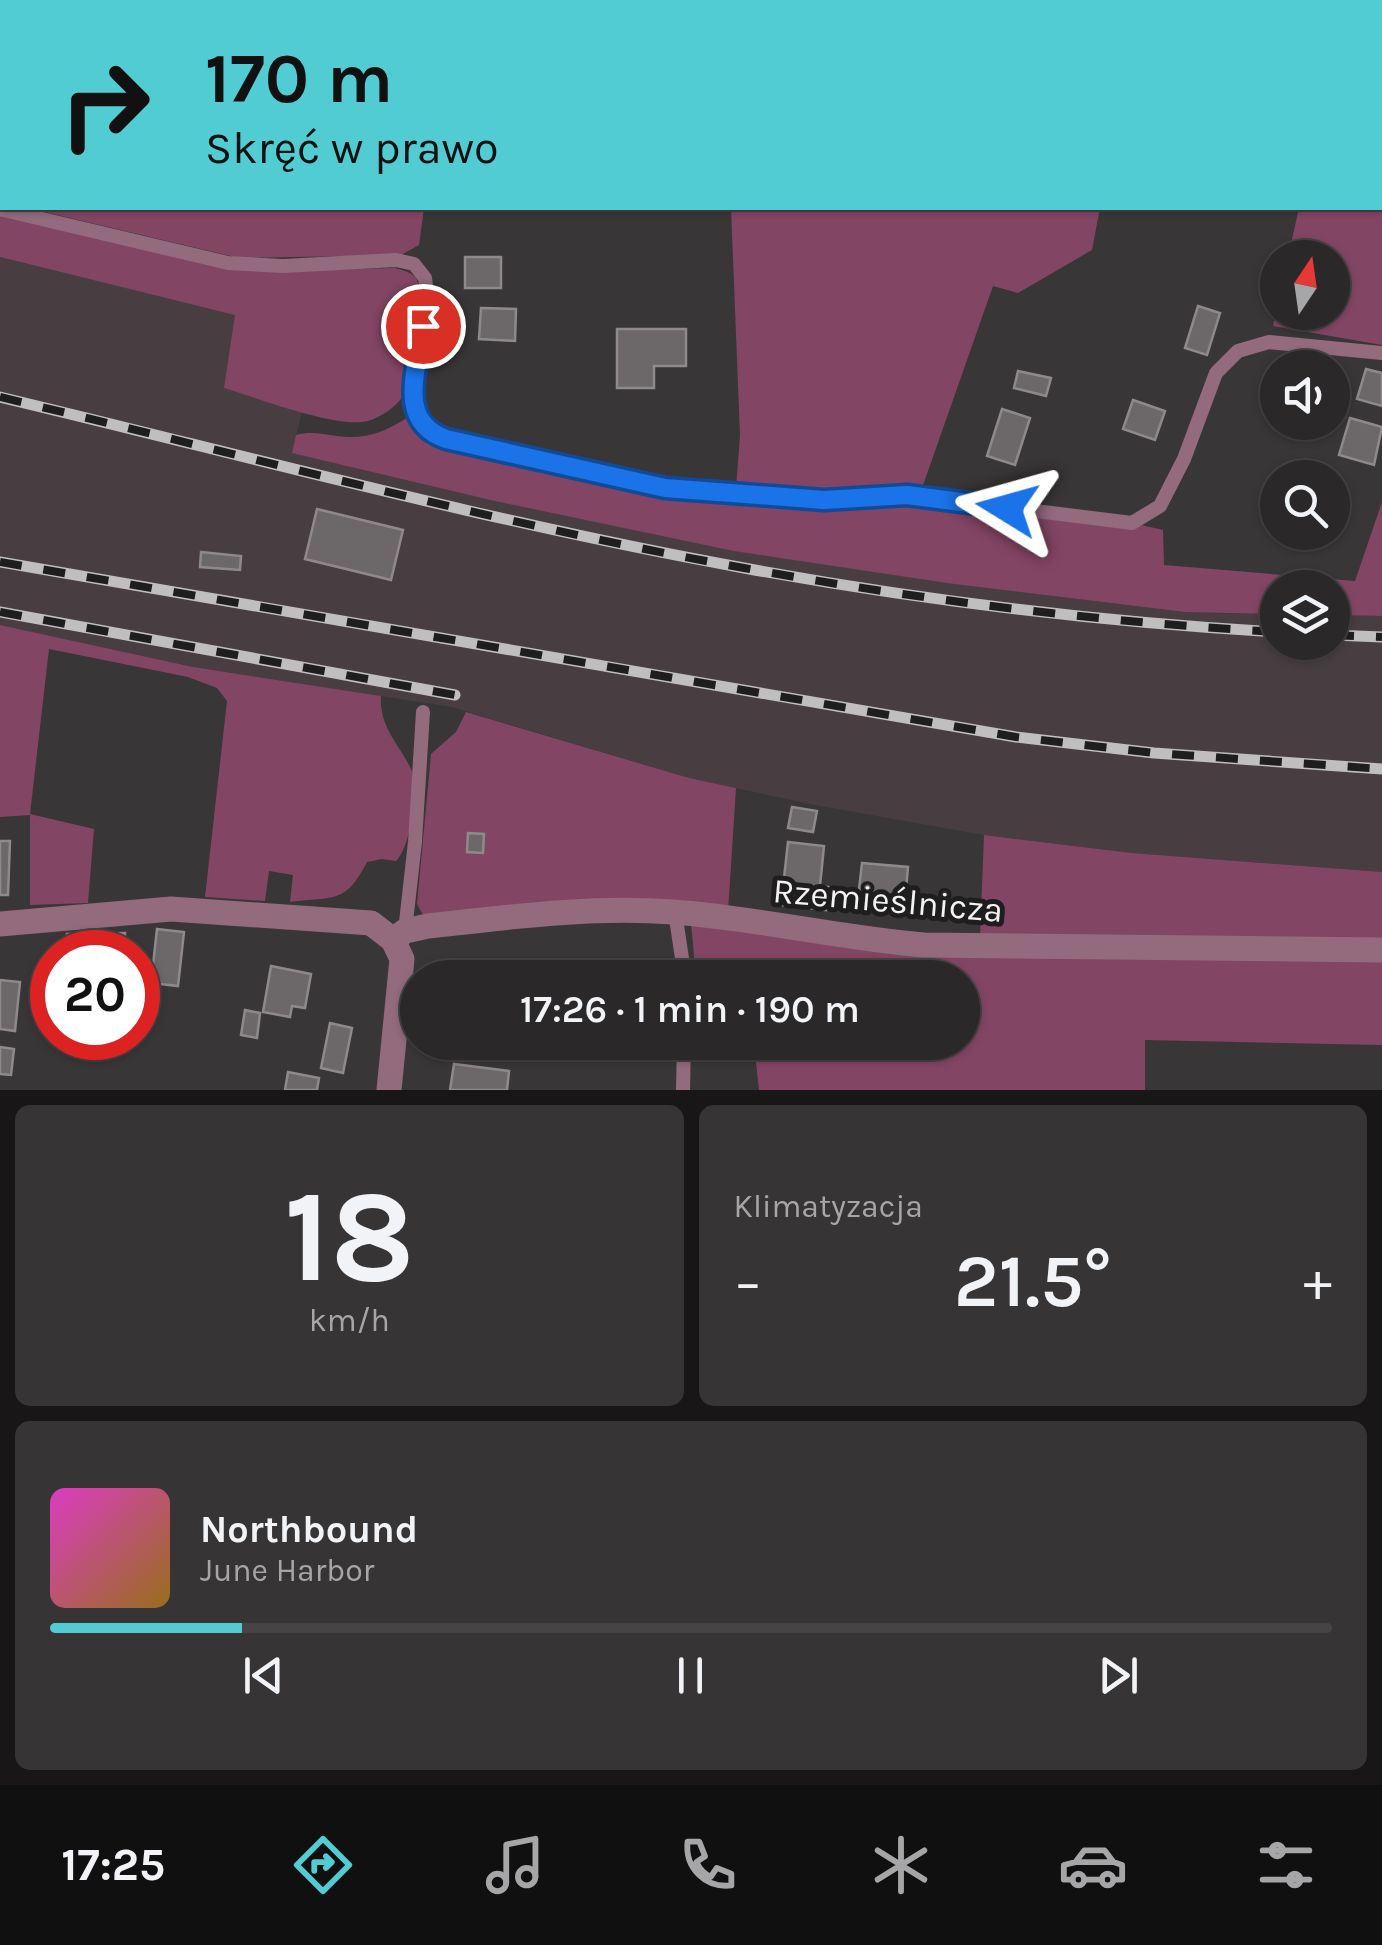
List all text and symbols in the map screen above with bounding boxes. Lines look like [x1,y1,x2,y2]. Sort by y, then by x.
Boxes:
text: 170 m [205,38,393,120]
icon: right [40,40,170,170]
text: Skręć w prawo [205,122,499,174]
north arrow [1260,240,1350,330]
map controls [1260,240,1350,660]
pin [381,284,466,369]
icon: arrive [396,299,451,354]
button: sound [1260,350,1350,440]
position arrow [955,456,1059,560]
button: search [1260,460,1350,550]
button: layers [1260,570,1350,660]
street label: Rzemieślnicza [771,870,1005,931]
speed limit sign: 20 [30,930,160,1060]
text: 17:26 · 1 min · 190 m [520,987,860,1032]
text: 18 [284,1161,414,1313]
text: Klimatyzacja [734,1188,923,1225]
text: 21.5° [954,1237,1112,1325]
text: − [734,1250,762,1314]
text: + [1303,1250,1332,1314]
text: km/h [309,1302,390,1339]
text: Northbound [200,1507,418,1552]
text: June Harbor [200,1552,374,1589]
icon: previous [236,1648,291,1703]
icon: pause [663,1648,718,1703]
icon: next [1091,1648,1146,1703]
icon: directions [288,1830,358,1900]
icon: music [480,1830,550,1900]
icon: phone [673,1830,743,1900]
icon: climate [866,1830,936,1900]
icon: car [1058,1830,1128,1900]
icon: filters [1251,1830,1321,1900]
text: 17:25 [61,1839,165,1891]

